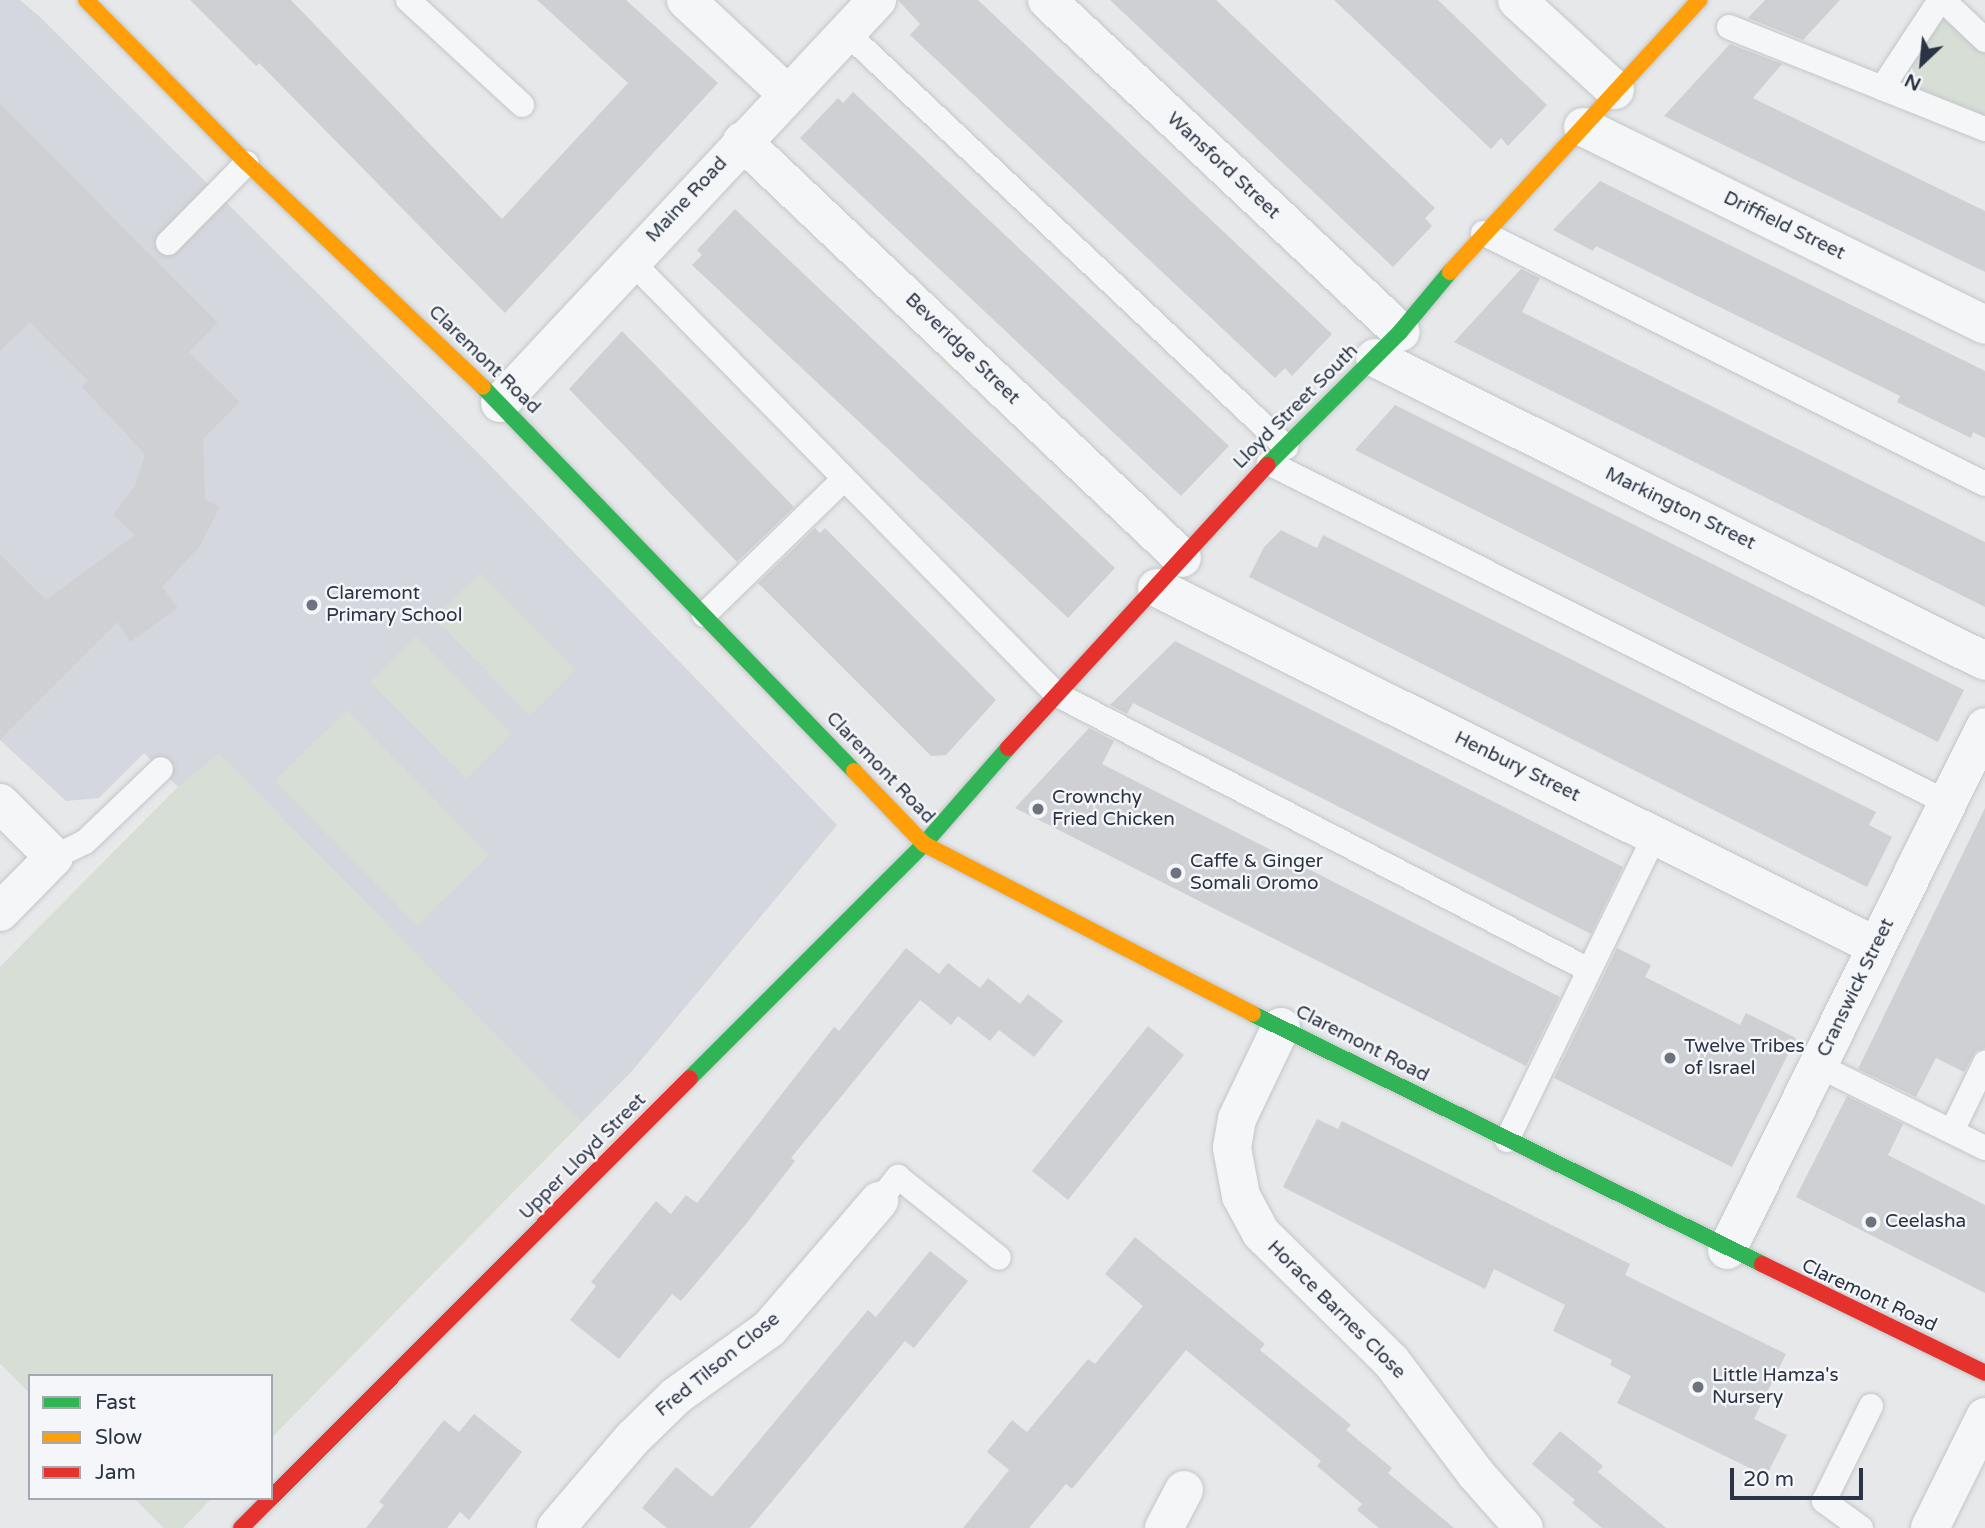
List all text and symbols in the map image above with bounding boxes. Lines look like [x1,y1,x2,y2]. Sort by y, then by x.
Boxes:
north arrow [1887,28,1957,98]
text: N [1901,69,1924,95]
street label: Wansford Street [1162,108,1284,224]
street label: Maine Road [642,152,732,248]
street label: Driffield Street [1719,187,1849,265]
street label: Beveridge Street [900,289,1024,409]
street label: Claremont Road [423,301,545,419]
street label: Lloyd Street South [1229,340,1363,474]
street label: Markington Street [1601,463,1759,555]
place label: Claremont Primary School [326,583,462,627]
marker: Claremont Primary School [304,597,320,613]
street label: Claremont Road [821,707,939,829]
street label: Henbury Street [1451,727,1583,807]
place label: Crownchy Fried Chicken [1052,787,1175,831]
marker: Crownchy Fried Chicken [1030,801,1046,817]
place label: Caffe & Ginger Somali Oromo [1190,851,1323,895]
marker: Caffe & Ginger Somali Oromo [1168,865,1184,881]
street label: Cranswick Street [1813,915,1899,1061]
street label: Claremont Road [1291,1001,1433,1087]
place label: Twelve Tribes of Israel [1684,1036,1805,1080]
marker: Twelve Tribes of Israel [1662,1050,1678,1066]
street label: Upper Lloyd Street [515,1089,651,1225]
place label: Ceelasha [1885,1211,1966,1233]
marker: Ceelasha [1863,1214,1879,1230]
street label: Horace Barnes Close [1262,1236,1410,1384]
street label: Claremont Road [1798,1255,1940,1337]
street label: Fred Tilson Close [651,1308,785,1422]
place label: Little Hamza's Nursery [1712,1365,1839,1409]
legend [28,1374,273,1500]
marker: Little Hamza's Nursery [1690,1379,1706,1395]
text: Fast [95,1390,136,1415]
text: Slow [95,1425,142,1450]
scale bar [1733,1454,1866,1498]
text: Jam [95,1460,136,1485]
text: 20 m [1743,1467,1794,1492]

